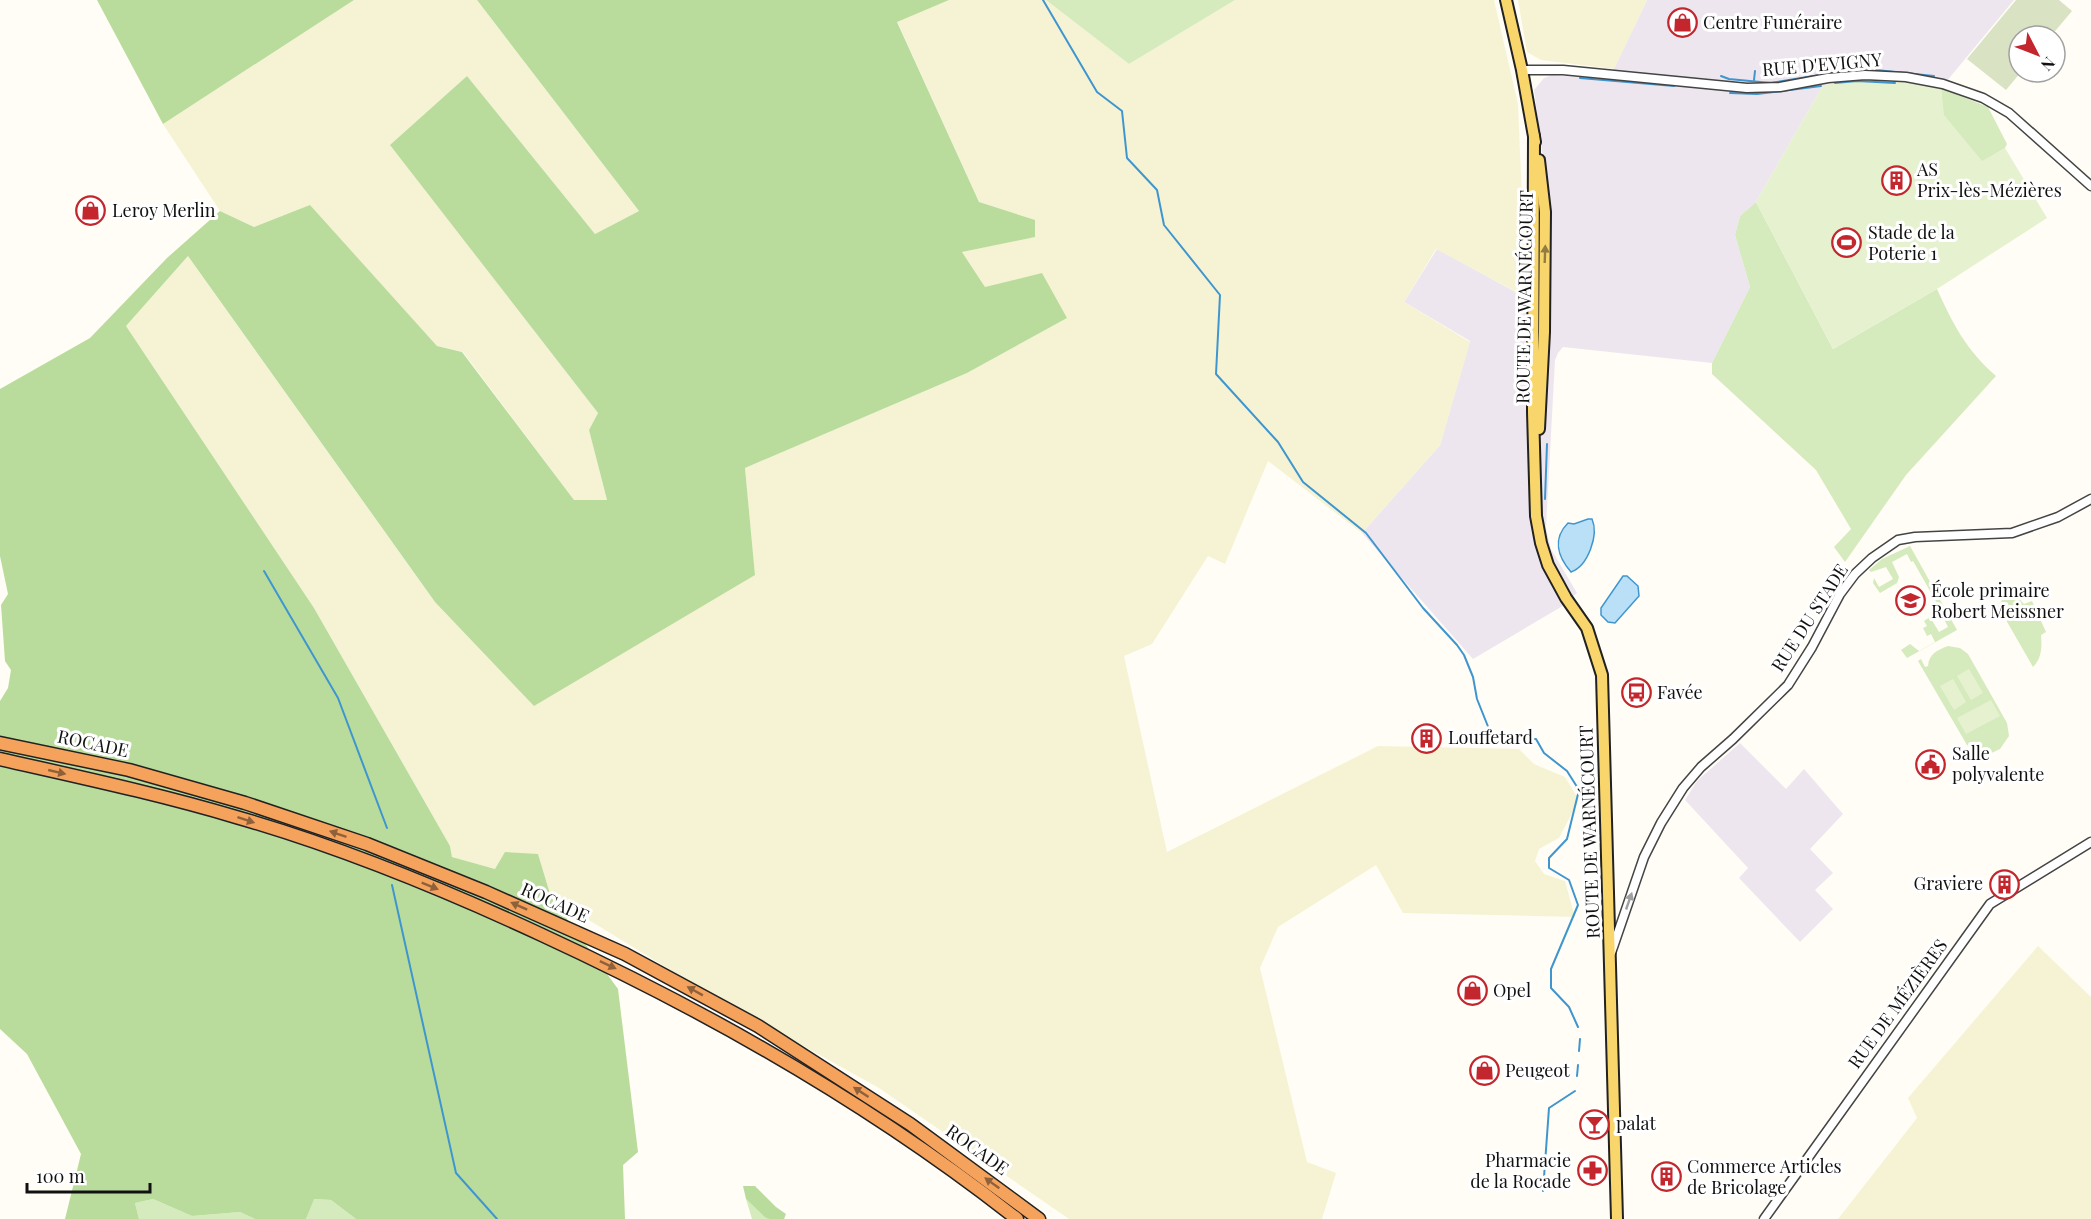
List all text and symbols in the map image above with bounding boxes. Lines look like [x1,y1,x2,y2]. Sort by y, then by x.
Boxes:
shop icon: Centre Funéraire [1666,7,1698,39]
place label: Centre Funéraire [1703,10,1842,34]
north arrow [2007,24,2067,84]
street label: RUE D'EVIGNY [1761,47,1883,81]
text: N [2037,53,2060,76]
place label: AS Prix-lès-Mézières [1916,157,2062,202]
building icon: AS Prix-lès-Mézières [1880,164,1912,196]
street label: ROUTE DE WARNÉCOURT [1510,190,1538,404]
shop icon: Leroy Merlin [75,195,107,227]
place label: Leroy Merlin [112,198,216,222]
place label: Stade de la Poterie 1 [1868,220,1955,265]
sports icon: Stade de la Poterie 1 [1831,227,1863,259]
one-way arrow [1540,244,1549,263]
street label: RUE DU STADE [1765,559,1853,676]
place label: École primaire Robert Meissner [1931,578,2064,623]
school or university icon: École primaire Robert Meissner [1894,585,1926,617]
bus stop icon: Favée [1620,677,1652,709]
place label: Favée [1657,680,1703,704]
building icon: Louffetard [1411,722,1443,754]
street label: ROCADE [55,724,131,762]
place label: Louffetard [1448,725,1533,749]
street label: ROUTE DE WARNÉCOURT [1573,725,1605,939]
place label: Salle polyvalente [1952,741,2044,786]
public building icon: Salle polyvalente [1915,748,1947,780]
one-way arrow [48,768,67,777]
one-way arrow [237,815,255,825]
one-way arrow [329,829,347,839]
building icon: Graviere [1988,868,2020,900]
place label: Graviere [1914,871,1983,895]
street label: ROCADE [518,876,593,928]
one-way arrow [421,881,439,891]
one-way arrow [1624,892,1634,910]
one-way arrow [510,902,527,911]
street label: RUE DE MÉZIÈRES [1842,934,1952,1073]
one-way arrow [599,960,617,970]
shop icon: Opel [1456,975,1488,1007]
place label: Opel [1493,978,1531,1002]
one-way arrow [687,985,703,996]
shop icon: Peugeot [1468,1055,1500,1087]
place label: Peugeot [1505,1058,1570,1082]
one-way arrow [853,1087,869,1098]
bar icon: palat [1579,1108,1611,1140]
place label: palat [1616,1111,1657,1135]
street label: ROCADE [941,1118,1014,1180]
place label: Pharmacie de la Rocade [1470,1148,1571,1193]
place label: Commerce Articles de Bricolage [1687,1154,1842,1199]
pharmacy icon: Pharmacie de la Rocade [1576,1155,1608,1187]
scale bar [27,1156,150,1194]
building icon: Commerce Articles de Bricolage [1650,1161,1682,1193]
text: 100 m [36,1164,85,1188]
one-way arrow [985,1177,1001,1189]

